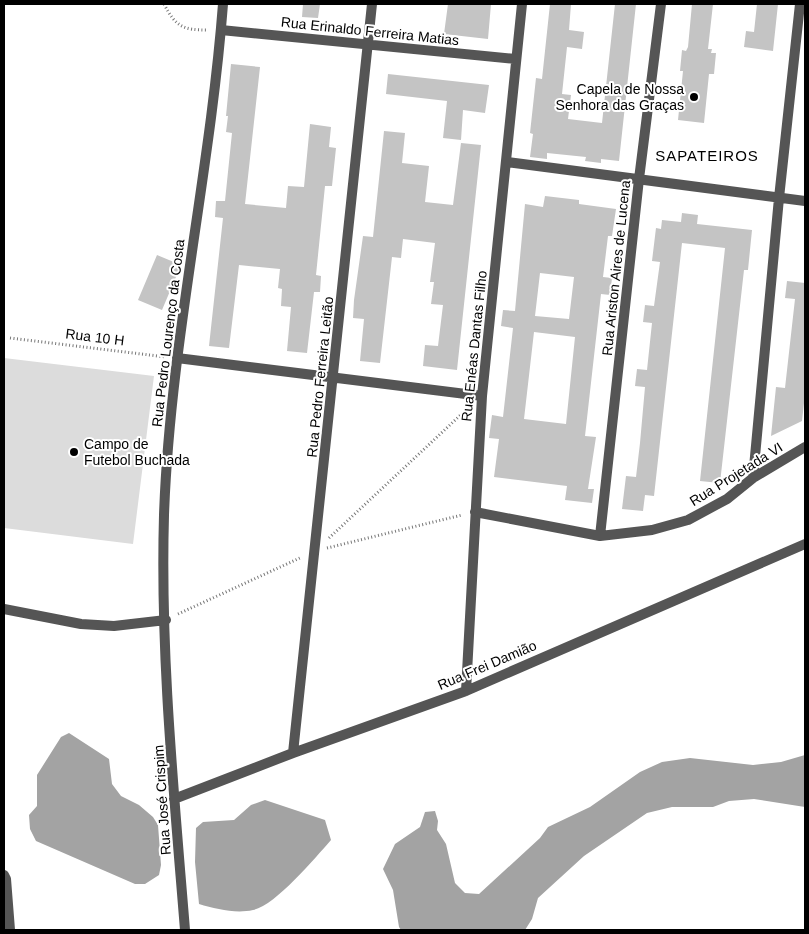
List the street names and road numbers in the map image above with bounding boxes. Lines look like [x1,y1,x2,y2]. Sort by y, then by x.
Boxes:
street label: Rua Erinaldo Ferreira Matias [280,14,460,48]
street label: Rua Ariston Aires de Lucena [599,179,633,357]
street label: Rua Pedro Lourenço da Costa [149,238,187,428]
street label: Rua Enéas Dantas Filho [458,269,490,422]
street label: Rua Pedro Ferreira Leitão [304,295,336,458]
street label: Rua 10 H [65,325,125,349]
street label: Rua Projetada VI [687,439,785,509]
street label: Rua Frei Damião [435,637,539,693]
street label: Rua José Crispim [150,744,174,856]

